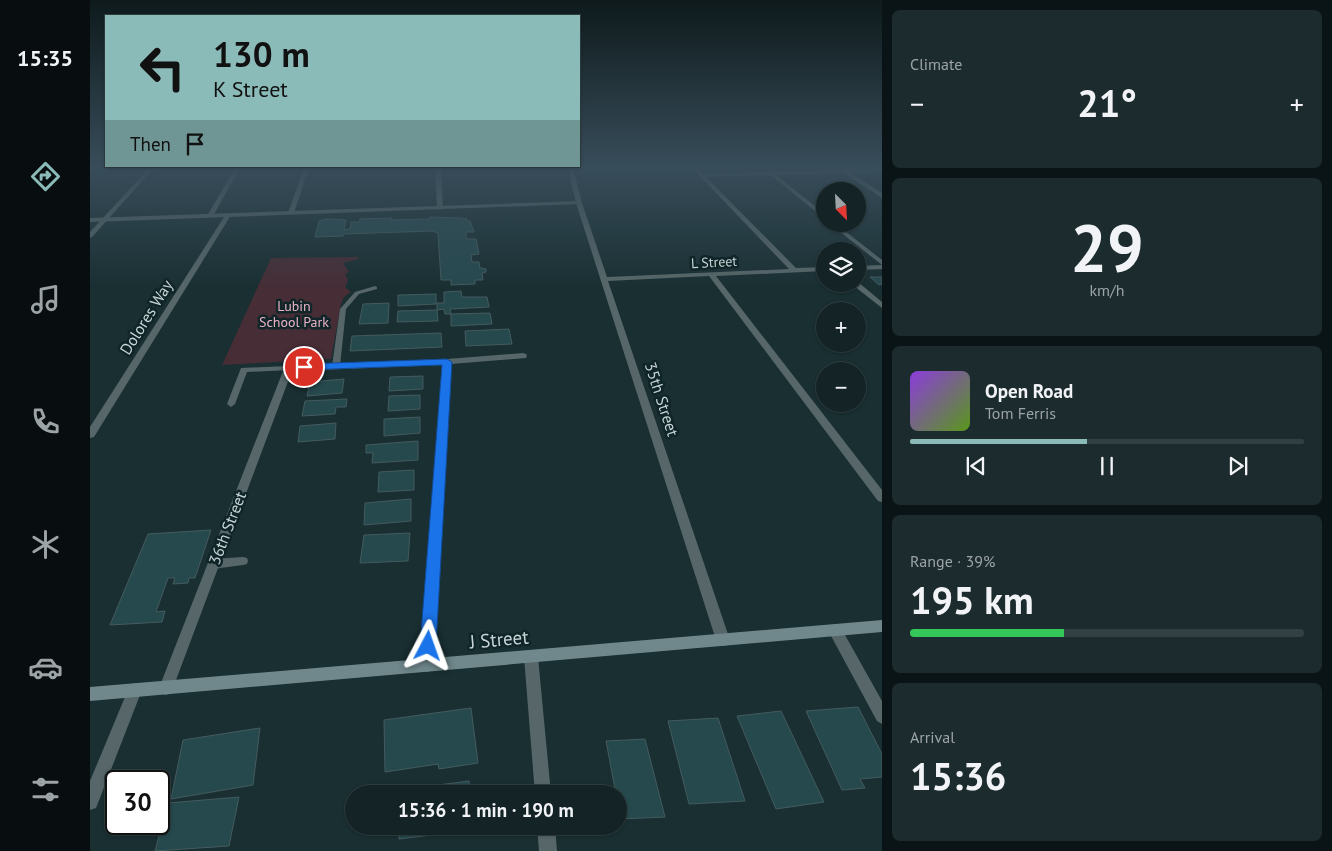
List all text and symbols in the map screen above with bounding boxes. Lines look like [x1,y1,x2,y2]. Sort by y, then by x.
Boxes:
text: 130 m [213,31,310,77]
icon: left [130,35,195,100]
text: 15:35 [17,44,73,72]
text: Climate [910,54,962,74]
text: K Street [213,75,288,103]
text: 21° [1077,78,1137,127]
text: − [910,85,924,122]
text: + [1290,85,1304,122]
icon: arrive [181,130,209,158]
text: Then [130,132,171,156]
icon: directions [28,159,63,194]
north arrow [816,182,866,232]
map controls [816,182,866,412]
text: 29 [1070,205,1144,289]
button: layers [816,242,866,292]
street label: L Street [690,252,738,272]
street label: Dolores Way [115,275,177,358]
text: km/h [1089,280,1125,300]
icon: music [28,282,63,317]
park label: Lubin School Park [259,297,329,331]
button: + [816,302,866,352]
pin [283,346,325,388]
icon: arrive [290,353,318,381]
street label: 35th Street [641,359,684,439]
button: − [816,362,866,412]
text: Open Road [985,379,1073,403]
text: Tom Ferris [985,403,1056,423]
icon: phone [28,404,63,439]
icon: previous [962,452,990,480]
icon: pause [1093,452,1121,480]
icon: next [1224,452,1252,480]
street label: 36th Street [204,488,250,567]
icon: climate [28,527,63,562]
text: Range · 39% [910,551,995,571]
text: 195 km [910,575,1034,624]
position arrow [401,619,453,671]
street label: J Street [468,624,530,654]
icon: car [28,650,63,685]
text: Arrival [910,727,955,747]
text: 15:36 [910,751,1006,800]
speed limit sign: 30 [105,770,170,835]
icon: filters [28,772,63,807]
text: 15:36 · 1 min · 190 m [398,798,574,822]

